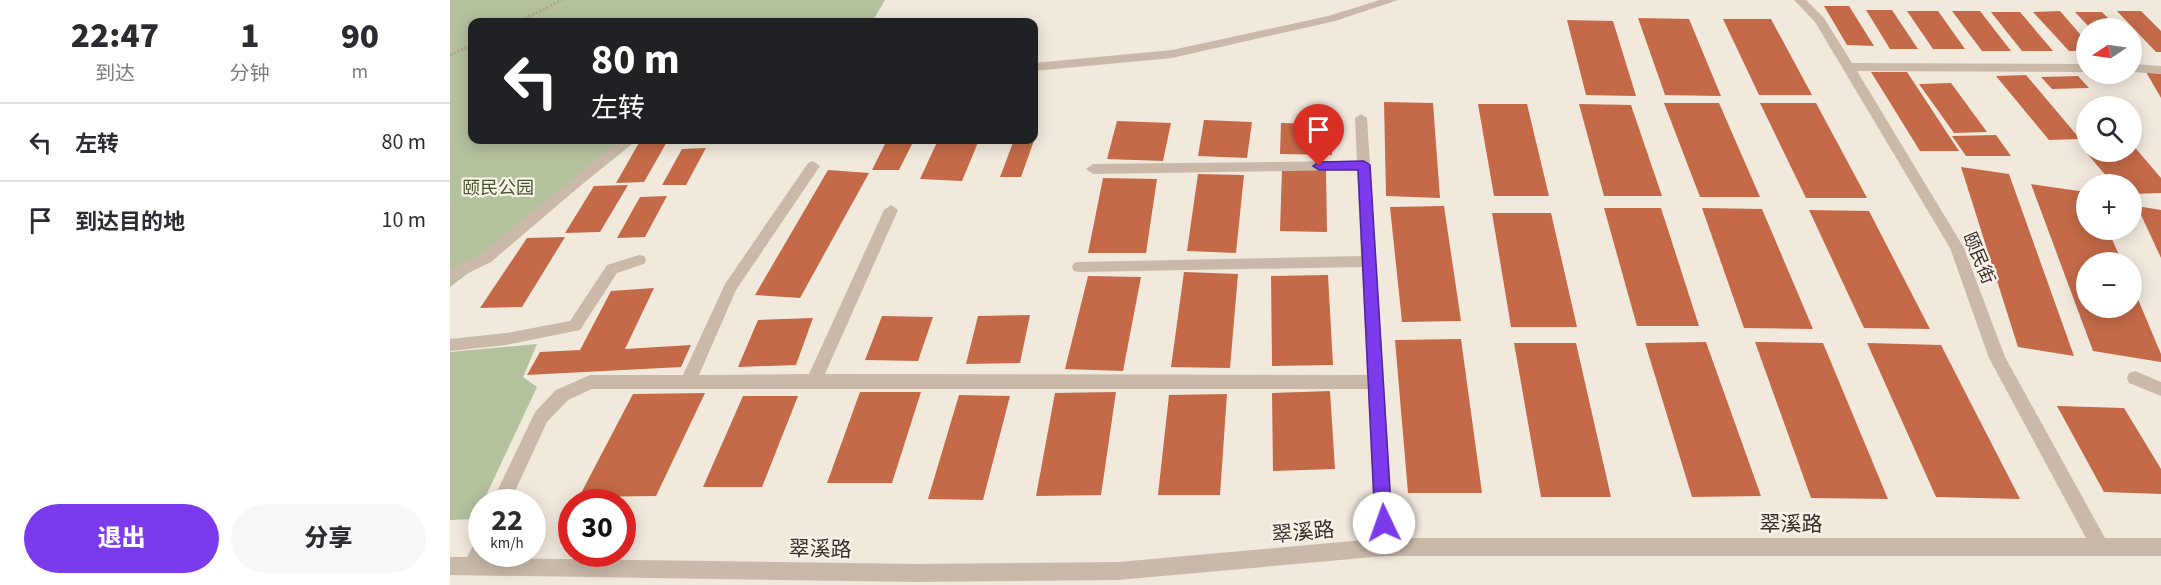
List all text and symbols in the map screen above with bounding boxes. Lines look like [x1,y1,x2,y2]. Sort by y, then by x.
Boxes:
text: 22:47 [71,10,159,61]
text: 1 [240,10,259,61]
text: 90 [341,11,379,62]
north arrow [2076,18,2142,84]
map controls [2076,18,2142,318]
text: 80 m [591,30,680,90]
icon: left [492,42,570,120]
text: m [352,58,368,86]
text: 到达 [95,60,135,88]
text: 分钟 [230,60,270,88]
text: 左转 [591,89,645,128]
button: search [2076,96,2142,162]
pin [1293,104,1344,166]
icon: arrive [1302,113,1335,146]
icon: left [24,126,57,159]
text: 80 m [381,126,426,158]
text: 左转 [75,128,119,160]
button: + [2076,174,2142,240]
park label: 颐民公园 [462,176,534,201]
icon: arrive [24,204,57,237]
text: 10 m [381,204,426,236]
text: 到达目的地 [75,206,185,238]
street label: 颐民街 [1956,228,2001,288]
button: − [2076,252,2142,318]
speed limit sign: 30 [558,489,636,567]
position arrow [1352,491,1416,555]
text: 22 [491,499,523,542]
button: 退出 [24,504,219,573]
button: 分享 [231,504,426,573]
street label: 翠溪路 [1760,509,1823,539]
street label: 翠溪路 [1270,514,1336,550]
text: km/h [490,533,524,554]
street label: 翠溪路 [788,533,852,565]

